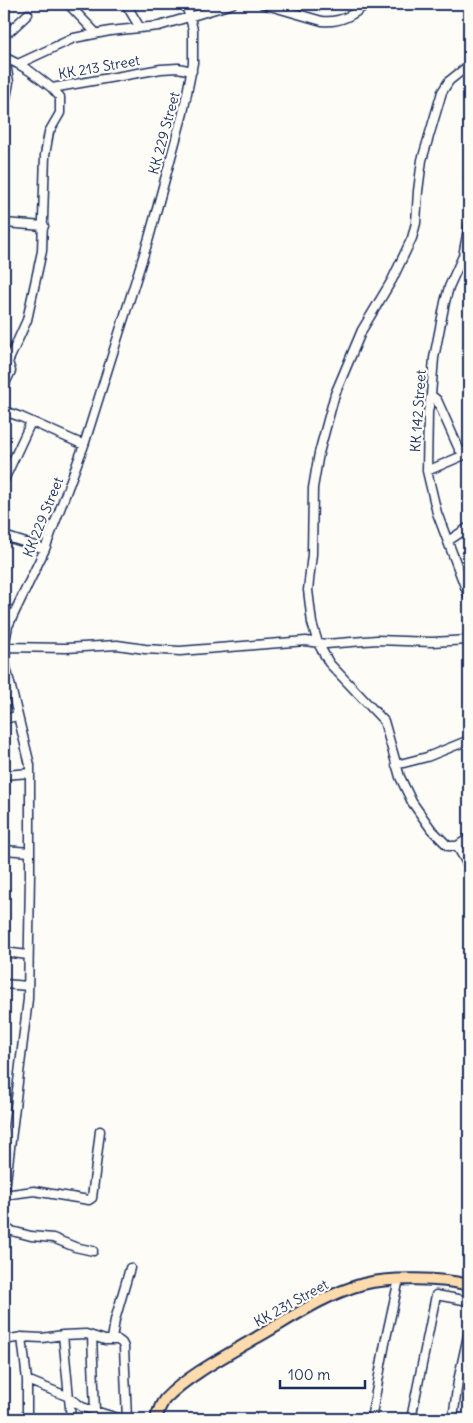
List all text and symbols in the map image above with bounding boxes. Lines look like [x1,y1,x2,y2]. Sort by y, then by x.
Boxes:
street label: KK 213 Street [57,51,141,83]
street label: KK 229 Street [144,89,184,176]
street label: KK 142 Street [406,369,430,453]
street label: KK 229 Street [19,474,67,560]
street label: KK 231 Street [251,1275,332,1331]
scale bar [280,1358,366,1390]
text: 100 m [288,1365,330,1384]

